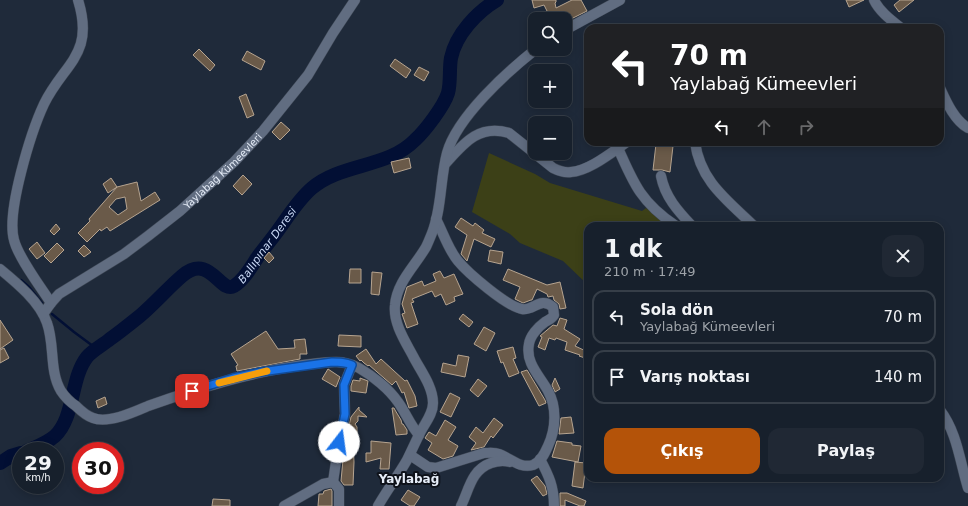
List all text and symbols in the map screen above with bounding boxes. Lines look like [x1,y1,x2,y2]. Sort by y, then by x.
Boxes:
map controls [528,12,572,160]
button: search [528,12,572,56]
text: 70 m [670,39,748,72]
icon: left [604,40,656,92]
button: + [528,64,572,108]
text: Yaylabağ Kümeevleri [670,73,857,94]
button: − [528,116,572,160]
icon: left [711,116,733,138]
icon: ahead [753,116,775,138]
icon: right [795,116,817,138]
street label: Yaylabağ Kümeevleri [181,131,264,212]
water label: Ballıpınar Deresi [236,205,299,286]
text: 1 dk [604,235,662,263]
button: close [882,235,924,277]
text: 210 m · 17:49 [604,264,695,279]
text: Sola dön [640,301,713,319]
icon: left [606,306,628,328]
text: 70 m [884,308,922,326]
text: Yaylabağ Kümeevleri [640,319,775,334]
icon: arrive [606,366,628,388]
text: Varış noktası [640,368,750,386]
text: 140 m [874,368,922,386]
pin [175,374,209,408]
icon: arrive [181,380,203,402]
position arrow [318,421,360,463]
button: Çıkış [604,428,760,474]
button: Paylaş [768,428,924,474]
speed limit sign: 30 [72,442,124,494]
text: 29 [24,451,52,475]
text: km/h [25,472,51,483]
district label: Yaylabağ [378,472,439,486]

